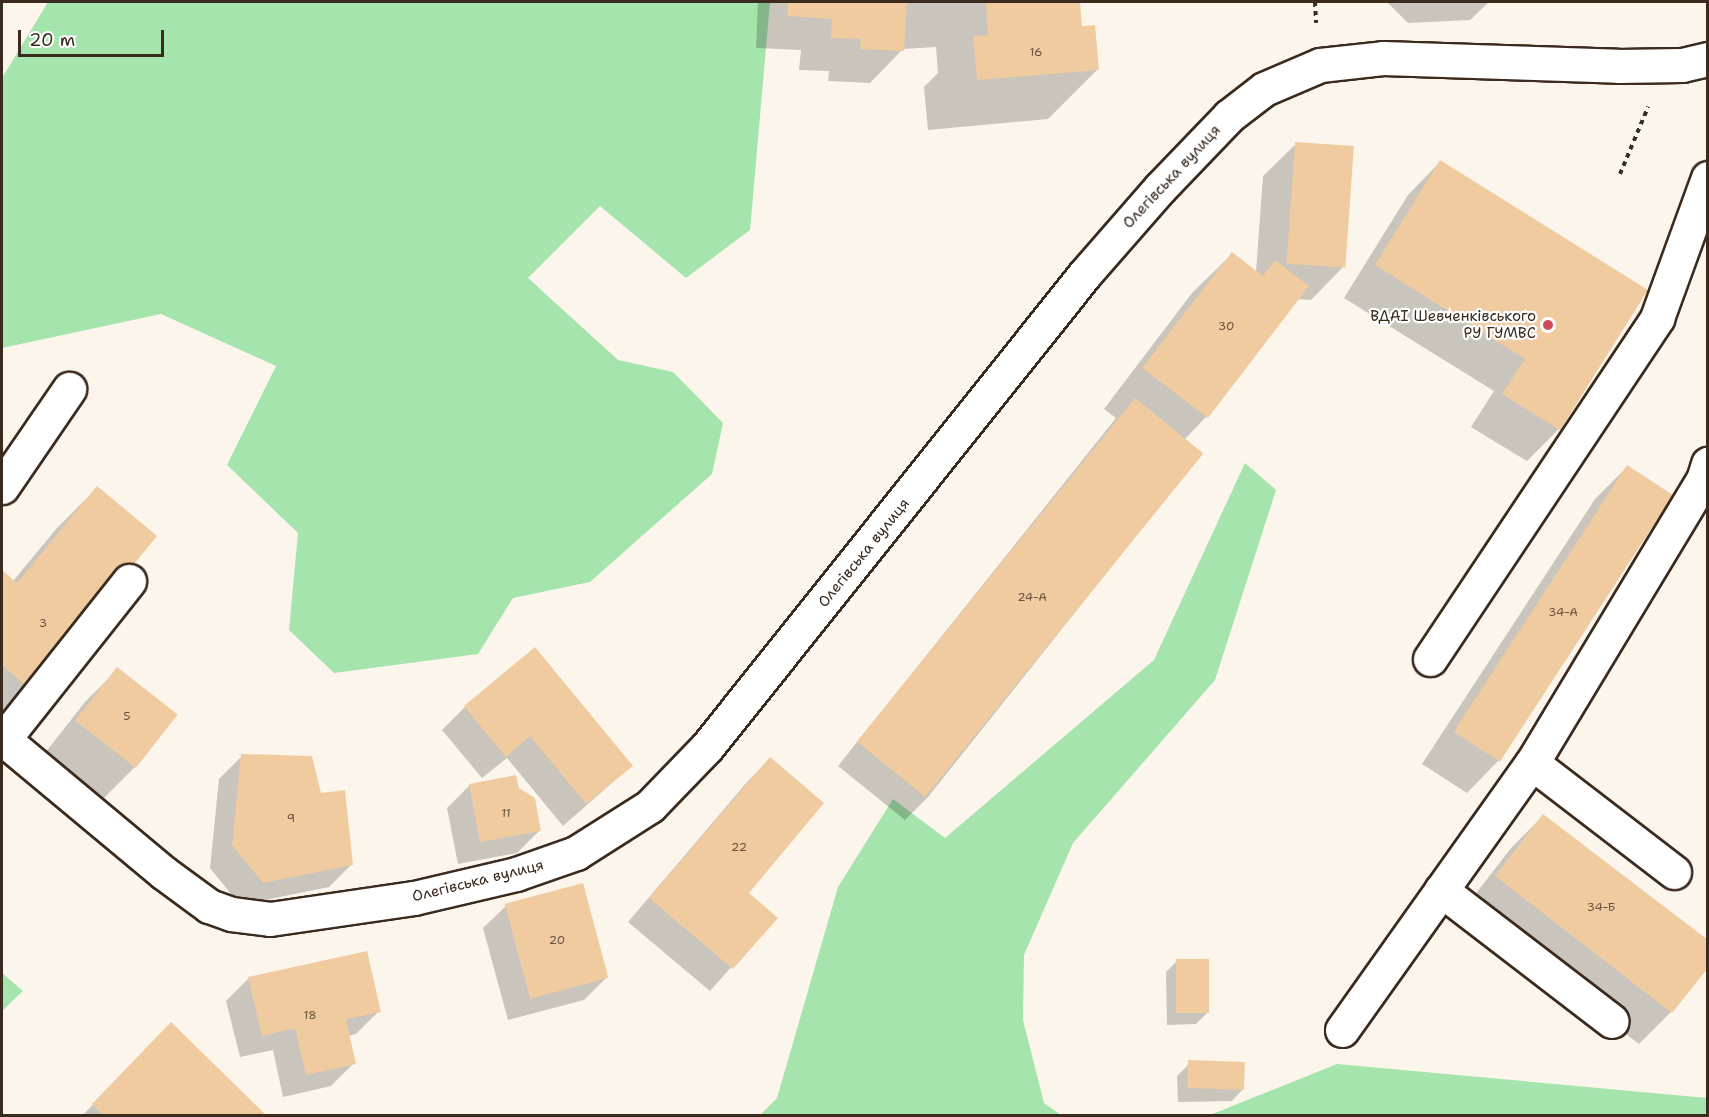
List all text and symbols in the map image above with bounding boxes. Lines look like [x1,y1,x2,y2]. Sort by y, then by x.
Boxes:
scale bar [21,18,166,56]
text: 20 m [29,28,75,52]
house number: 16 [1029,46,1043,60]
street label: Олегівська вулиця [1119,122,1225,232]
place label: ВДАІ Шевченківського РУ ГУМВС [1370,307,1536,342]
marker: ВДАІ Шевченківського РУ ГУМВС [1541,318,1555,332]
house number: 30 [1218,320,1234,334]
street label: Олегівська вулиця [815,495,913,611]
house number: 24-А [1017,591,1047,605]
house number: 34-А [1548,606,1578,620]
house number: 3 [39,617,47,631]
house number: 5 [123,710,131,724]
house number: 11 [501,807,511,821]
house number: 9 [287,812,295,826]
house number: 22 [731,841,747,855]
street label: Олегівська вулиця [410,856,546,906]
house number: 34-Б [1586,901,1616,915]
house number: 20 [549,934,565,948]
house number: 18 [303,1009,317,1023]

